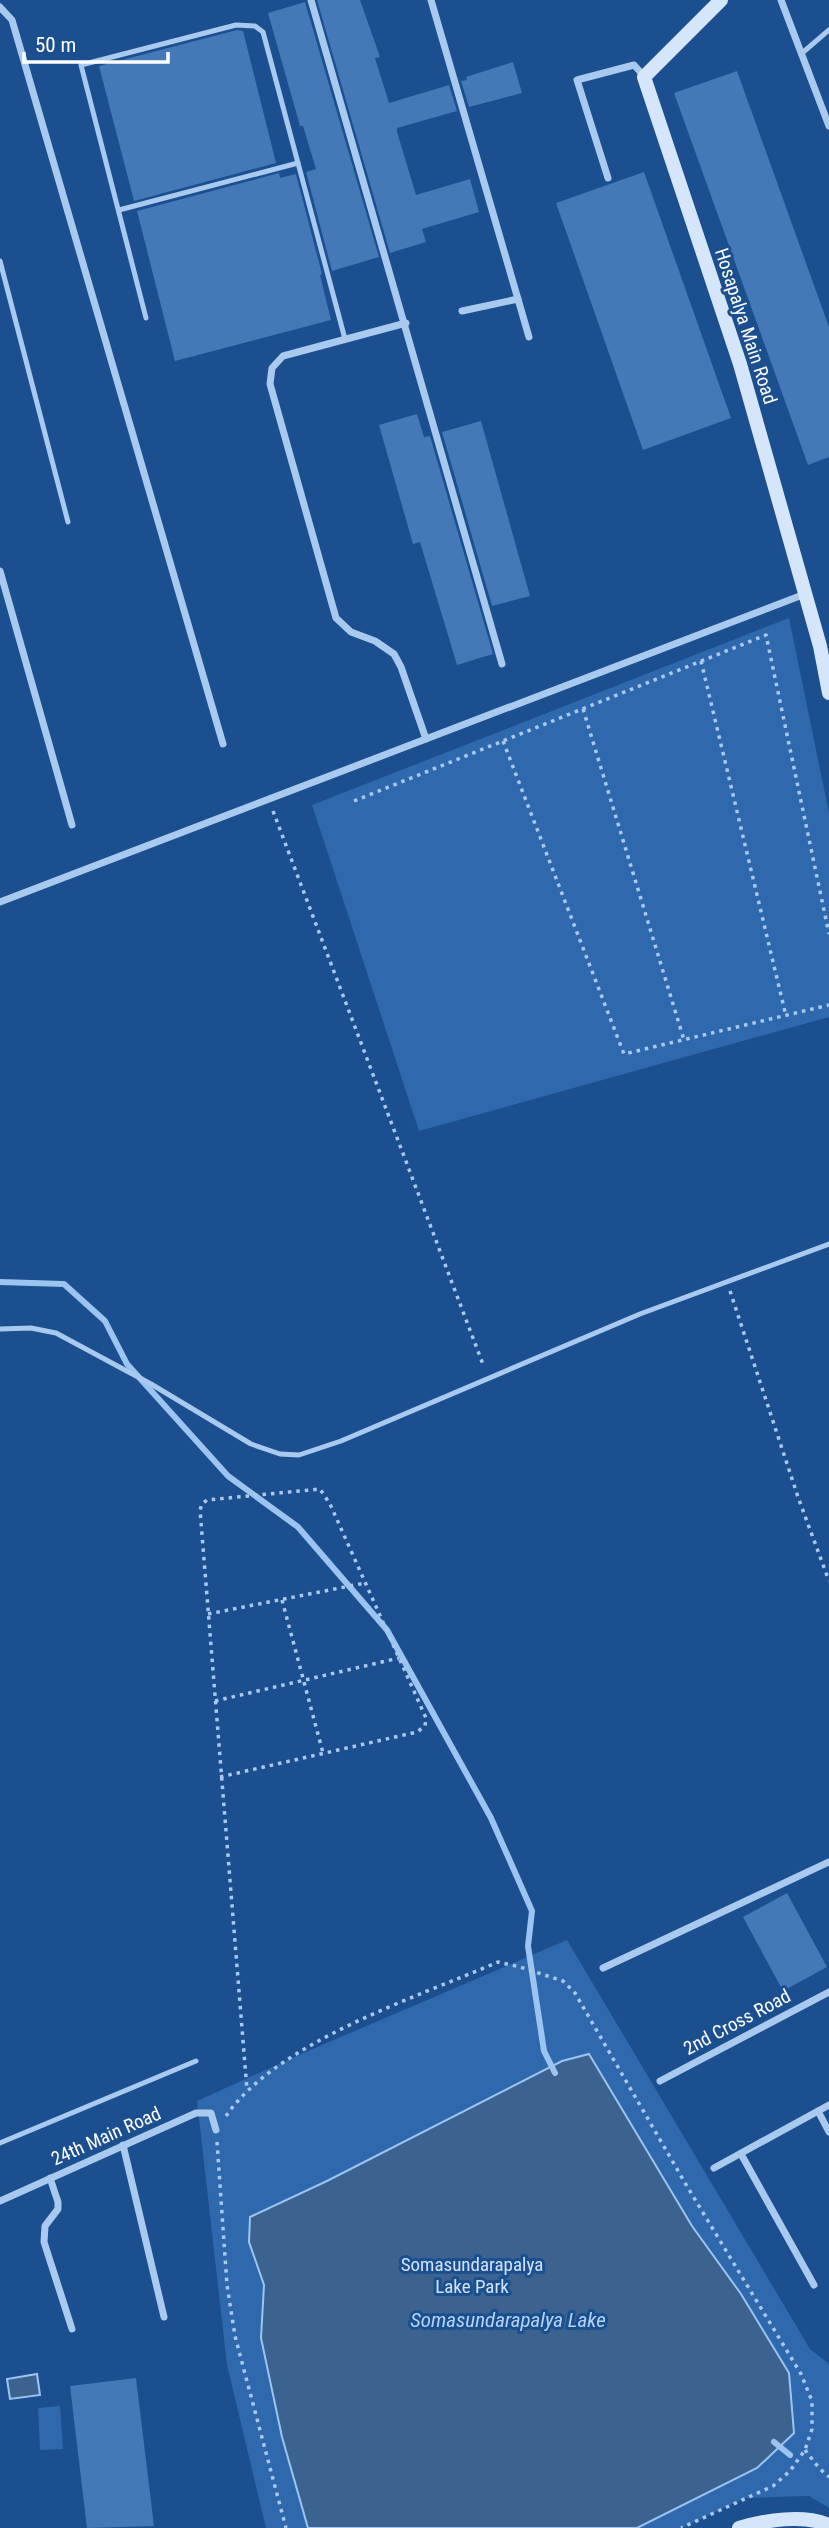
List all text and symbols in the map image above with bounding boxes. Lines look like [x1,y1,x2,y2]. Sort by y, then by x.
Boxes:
scale bar [24,21,168,65]
text: 50 m [35,33,76,57]
street label: Hosapalya Main Road [710,245,782,407]
street label: 2nd Cross Road [679,1984,795,2060]
street label: 24th Main Road [48,2102,164,2170]
park label: Somasundarapalya Lake Park [401,2253,543,2298]
water label: Somasundarapalya Lake [410,2308,606,2332]

